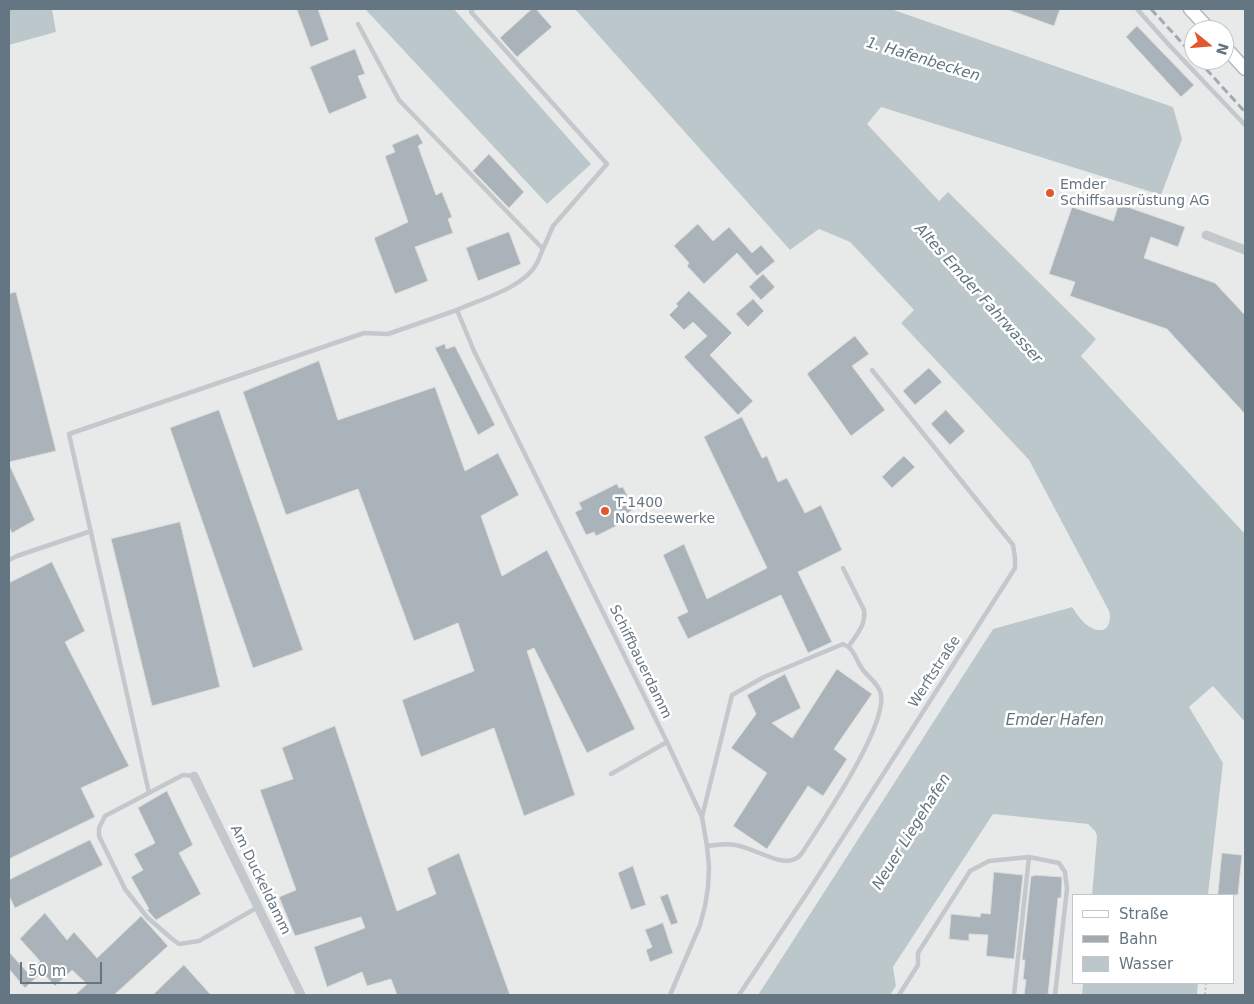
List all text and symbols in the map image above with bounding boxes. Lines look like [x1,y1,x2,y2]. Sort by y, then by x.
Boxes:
north arrow [1184,20,1234,70]
water label: 1. Hafenbecken [864,34,982,86]
text: N [1213,41,1232,57]
place label: Emder Schiffsausrüstung AG [1060,177,1210,210]
marker: Emder Schiffsausrüstung AG [1044,187,1056,199]
water label: Altes Emder Fahrwasser [910,220,1046,368]
place label: T-1400 Nordseewerke [615,495,715,528]
marker: T-1400 Nordseewerke [599,505,611,517]
street label: Schiffbauerdamm [605,603,675,721]
street label: Werftstraße [906,633,964,711]
water label: Emder Hafen [1006,712,1104,730]
water label: Neuer Liegehafen [869,771,955,893]
street label: Am Duckeldamm [226,822,294,938]
legend [1072,894,1234,984]
text: Straße [1119,905,1168,923]
text: Bahn [1119,930,1158,948]
scale bar [22,952,105,984]
text: Wasser [1119,955,1173,973]
text: 50 m [28,962,66,980]

